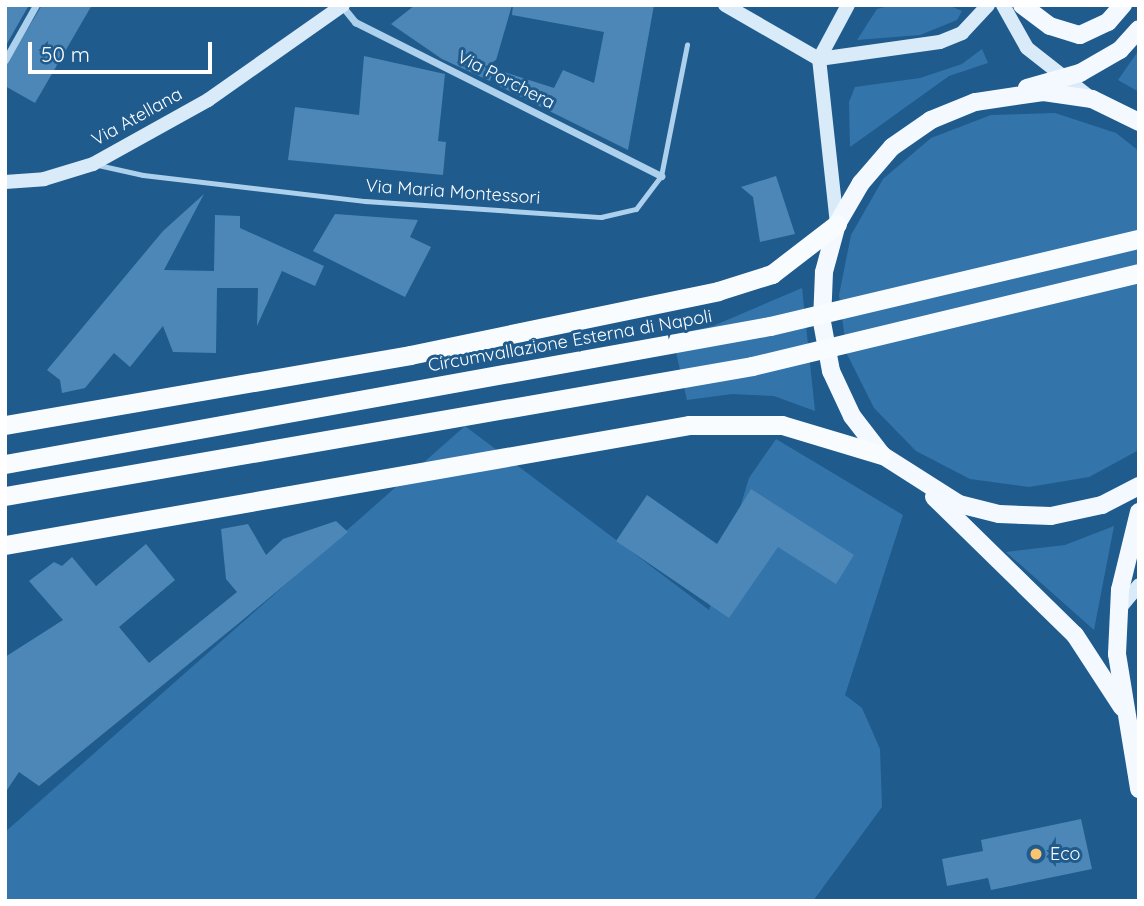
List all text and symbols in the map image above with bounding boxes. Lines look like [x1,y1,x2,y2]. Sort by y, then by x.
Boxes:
scale bar [32,28,215,72]
text: 50 m [41,41,90,67]
street label: Via Porchera [453,46,559,114]
street label: Via Atellana [88,83,186,151]
street label: Via Maria Montessori [365,175,541,209]
street label: Circumvallazione Esterna di Napoli [426,305,714,377]
place label: Eco [1050,843,1080,865]
marker: Eco [1028,846,1044,862]

